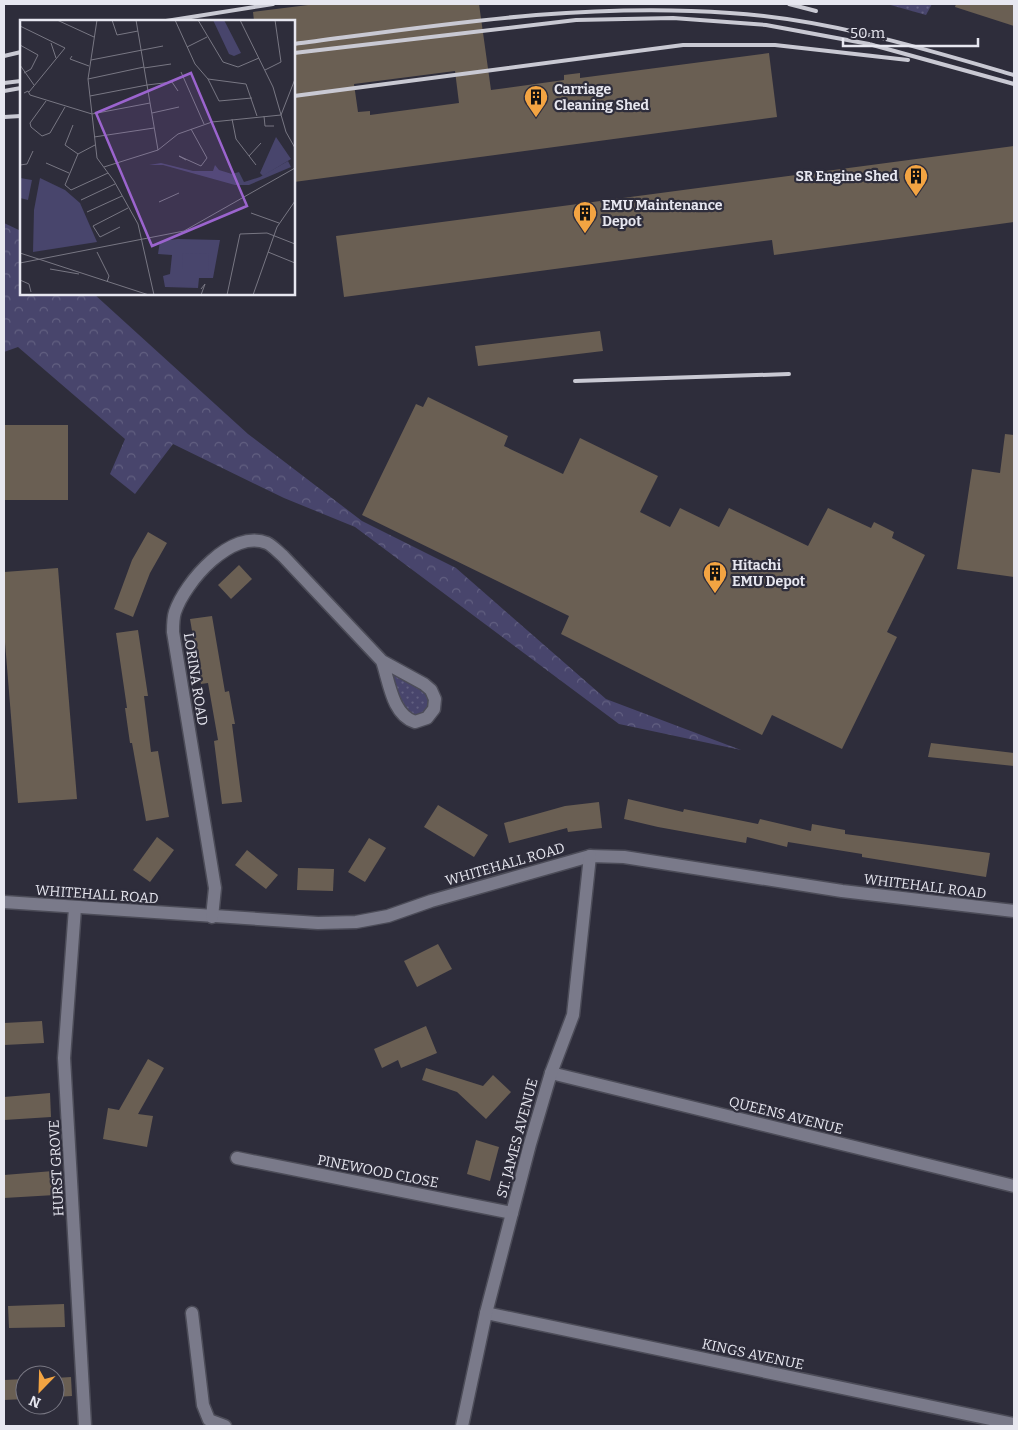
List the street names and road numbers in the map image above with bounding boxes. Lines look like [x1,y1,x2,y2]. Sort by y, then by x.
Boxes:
street label: LORINA ROAD [180,631,211,727]
street label: WHITEHALL ROAD [443,839,567,890]
street label: WHITEHALL ROAD [863,871,987,902]
street label: WHITEHALL ROAD [35,882,159,907]
street label: ST. JAMES AVENUE [493,1076,542,1200]
street label: QUEENS AVENUE [727,1093,845,1138]
street label: HURST GROVE [45,1119,68,1217]
street label: PINEWOOD CLOSE [316,1151,440,1192]
street label: KINGS AVENUE [700,1335,805,1374]

